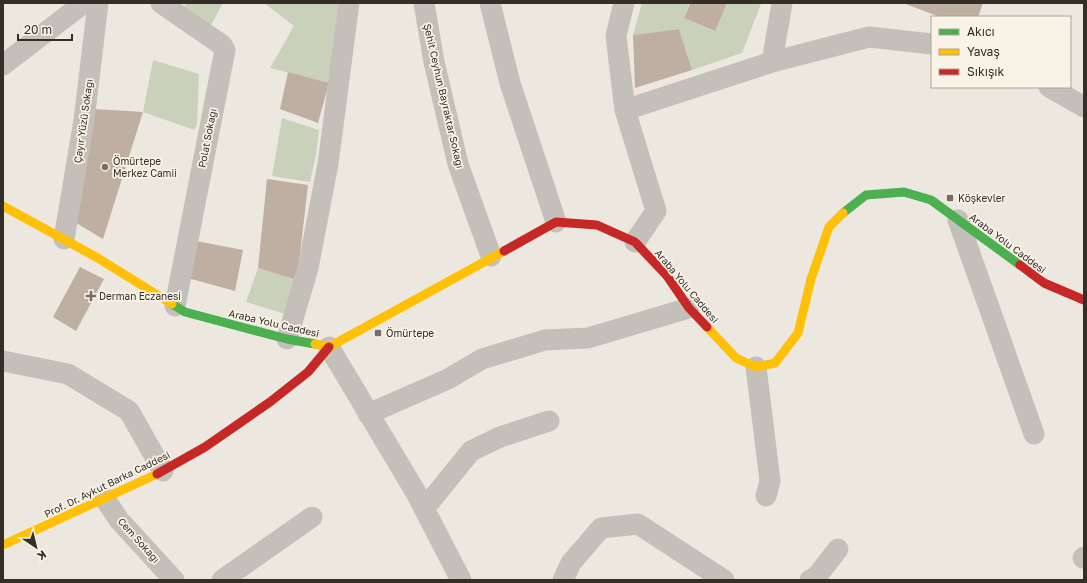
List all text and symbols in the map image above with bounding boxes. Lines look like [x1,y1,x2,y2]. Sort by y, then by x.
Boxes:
scale bar [18,16,72,42]
legend [931,16,1071,88]
text: 20 m [24,22,52,37]
street label: Şehit Ceyhun Bayraktar Sokağı [422,23,466,169]
text: Akıcı [967,24,995,39]
text: Yavaş [967,44,1000,59]
text: Sıkışık [967,64,1004,79]
street label: Çayır Yüzü Sokağı [71,78,95,164]
street label: Polat Sokağı [195,107,219,169]
place label: Ömürtepe Merkez Camii [113,154,177,179]
marker: Ömürtepe Merkez Camii [100,162,110,172]
place label: Köşkevler [958,192,1006,204]
marker: Köşkevler [945,193,955,203]
street label: Araba Yolu Caddesi [968,210,1048,276]
street label: Araba Yolu Caddesi [653,247,721,325]
place label: Derman Eczanesi [99,290,181,302]
marker: Derman Eczanesi [86,291,96,301]
street label: Araba Yolu Caddesi [228,307,320,339]
place label: Ömürtepe [386,326,434,339]
marker: Ömürtepe [373,328,383,338]
street label: Prof. Dr. Aykut Barka Caddesi [42,448,172,520]
street label: Cem Sokağı [116,515,162,565]
north arrow [16,527,56,567]
text: K [35,548,49,563]

